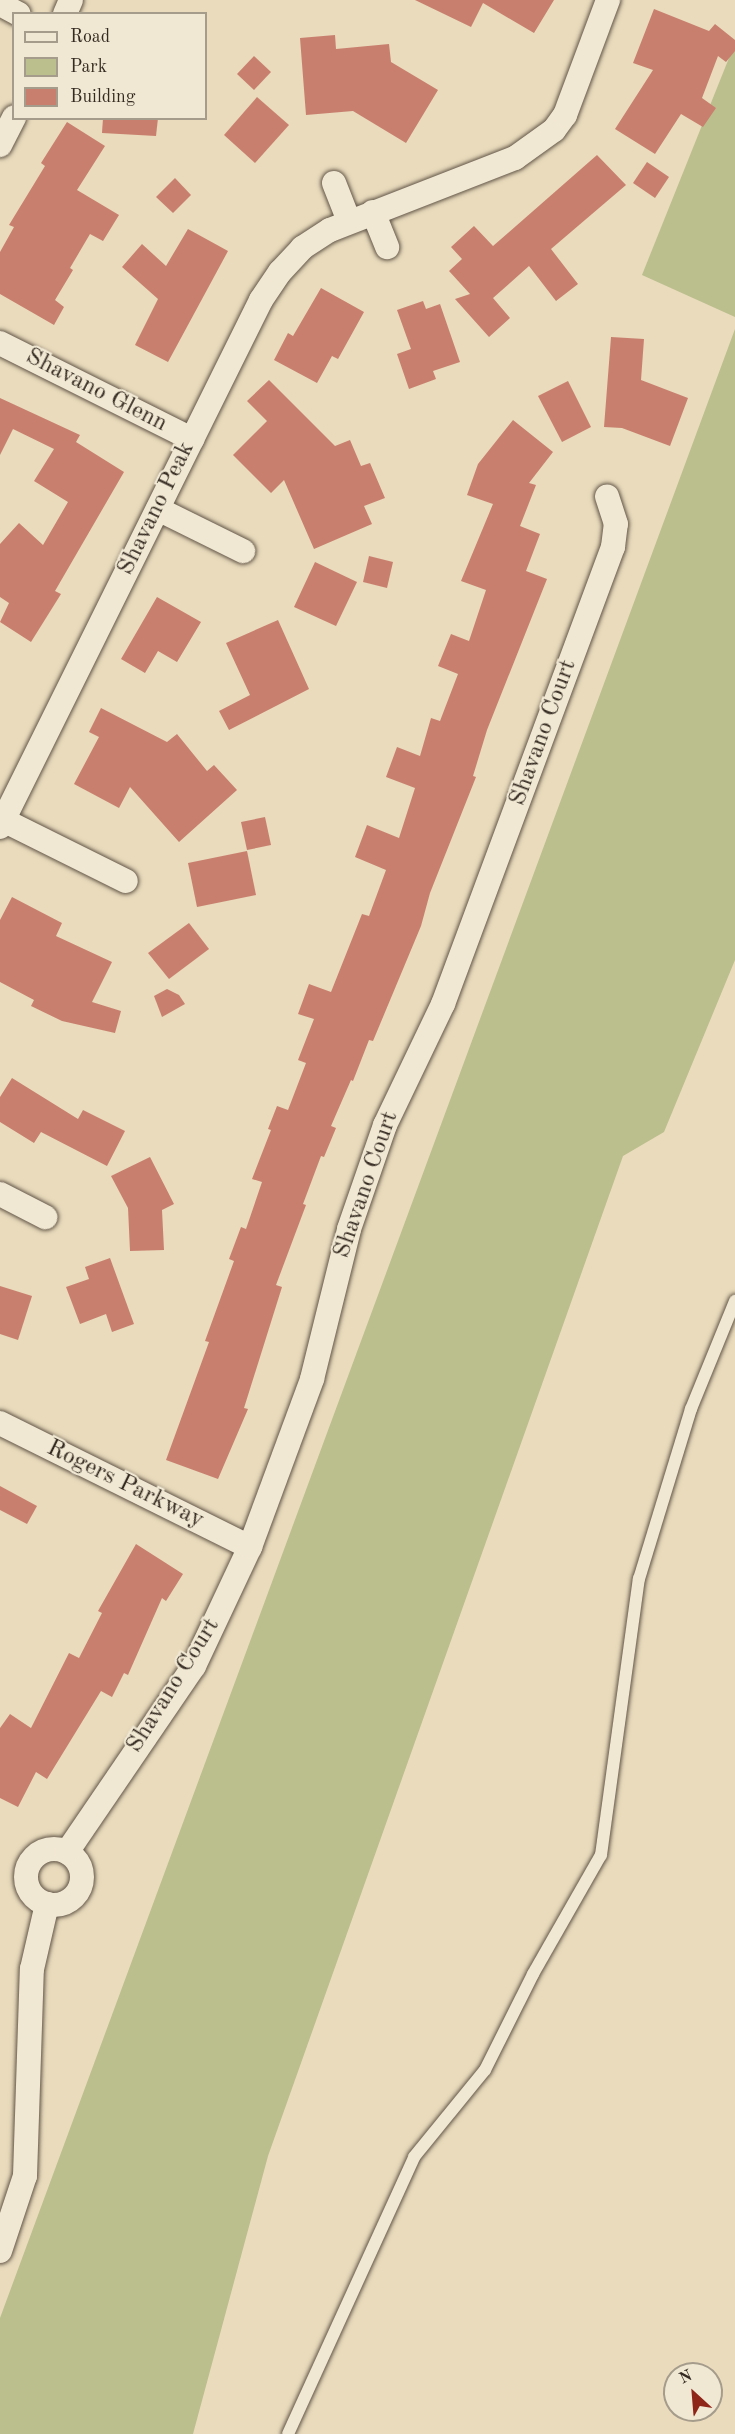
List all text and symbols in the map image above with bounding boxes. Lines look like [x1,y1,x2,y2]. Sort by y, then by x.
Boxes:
legend [12,12,207,120]
text: Road [70,28,110,46]
text: Park [70,58,107,76]
text: Building [70,88,135,106]
street label: Shavano Glenn [20,343,172,439]
street label: Shavano Peak [112,438,202,580]
street label: Shavano Court [504,656,584,810]
street label: Shavano Court [328,1108,406,1262]
street label: Rogers Parkway [42,1434,208,1536]
street label: Shavano Court [121,1613,227,1759]
north arrow [663,2362,723,2422]
text: N [677,2368,695,2387]

